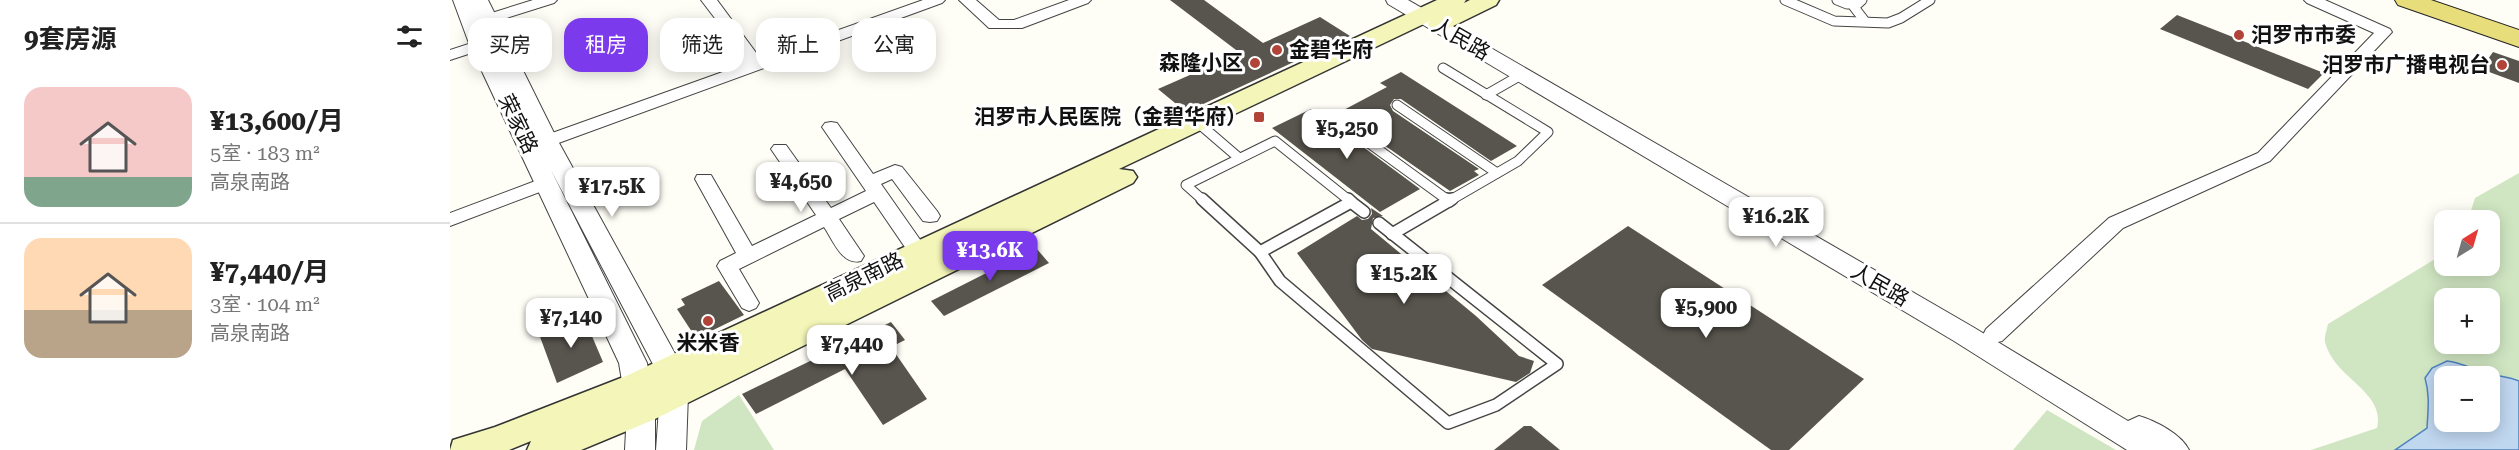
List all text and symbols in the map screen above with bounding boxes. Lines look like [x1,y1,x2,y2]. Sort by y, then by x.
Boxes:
street label: 人民路 [1428,13,1494,65]
chip: 买房 [468,18,552,72]
chip: 租房 [564,18,648,72]
chip: 筛选 [660,18,744,72]
chip: 新上 [756,18,840,72]
chip: 公寓 [852,18,936,72]
icon: filters [393,20,426,53]
place label: 汨罗市市委 [2251,23,2356,47]
text: 9套房源 [24,24,117,54]
marker: 汨罗市市委 [2232,28,2246,42]
place label: 金碧华府 [1289,38,1373,62]
marker: 金碧华府 [1270,43,1284,57]
place label: 森隆小区 [1159,51,1243,75]
place label: 汨罗市广播电视台 [2322,53,2490,77]
marker: 森隆小区 [1248,56,1262,70]
marker: 汨罗市广播电视台 [2495,58,2509,72]
street label: 荣家路 [493,90,543,158]
place label: 汨罗市人民医院（金碧华府） [974,105,1247,129]
text: ¥13,600/月 [210,106,344,136]
pin: ¥5,250 [1298,109,1396,160]
marker: 汨罗市人民医院（金碧华府） [1252,110,1266,124]
icon: home [72,111,144,183]
text: ¥5,250 [1316,116,1378,140]
text: 5室 · 183 m² [210,141,320,165]
pin: ¥4,650 [752,162,850,213]
pin: ¥17.5K [563,167,661,218]
text: ¥4,650 [770,169,832,193]
text: 高泉南路 [210,170,290,194]
text: ¥17.5K [579,174,645,198]
pin: ¥16.2K [1727,197,1825,248]
text: ¥16.2K [1743,204,1809,228]
north arrow [2434,210,2500,276]
map controls [2434,210,2500,432]
pin: ¥13.6K [941,231,1039,282]
text: ¥13.6K [957,238,1023,262]
street label: 高泉南路 [821,248,907,306]
pin: ¥15.2K [1355,254,1453,305]
text: ¥7,440/月 [210,257,329,287]
street label: 人民路 [1847,259,1913,311]
text: ¥15.2K [1371,261,1437,285]
icon: home [72,262,144,334]
pin: ¥5,900 [1657,288,1755,339]
button: + [2434,288,2500,354]
text: 3室 · 104 m² [210,292,320,316]
text: ¥5,900 [1675,295,1737,319]
pin: ¥7,140 [522,298,620,349]
text: ¥7,140 [540,305,602,329]
marker: 米米香 [701,314,715,328]
text: 高泉南路 [210,321,290,345]
pin: ¥7,440 [803,325,901,376]
place label: 米米香 [677,331,740,355]
text: ¥7,440 [821,332,883,356]
button: − [2434,366,2500,432]

